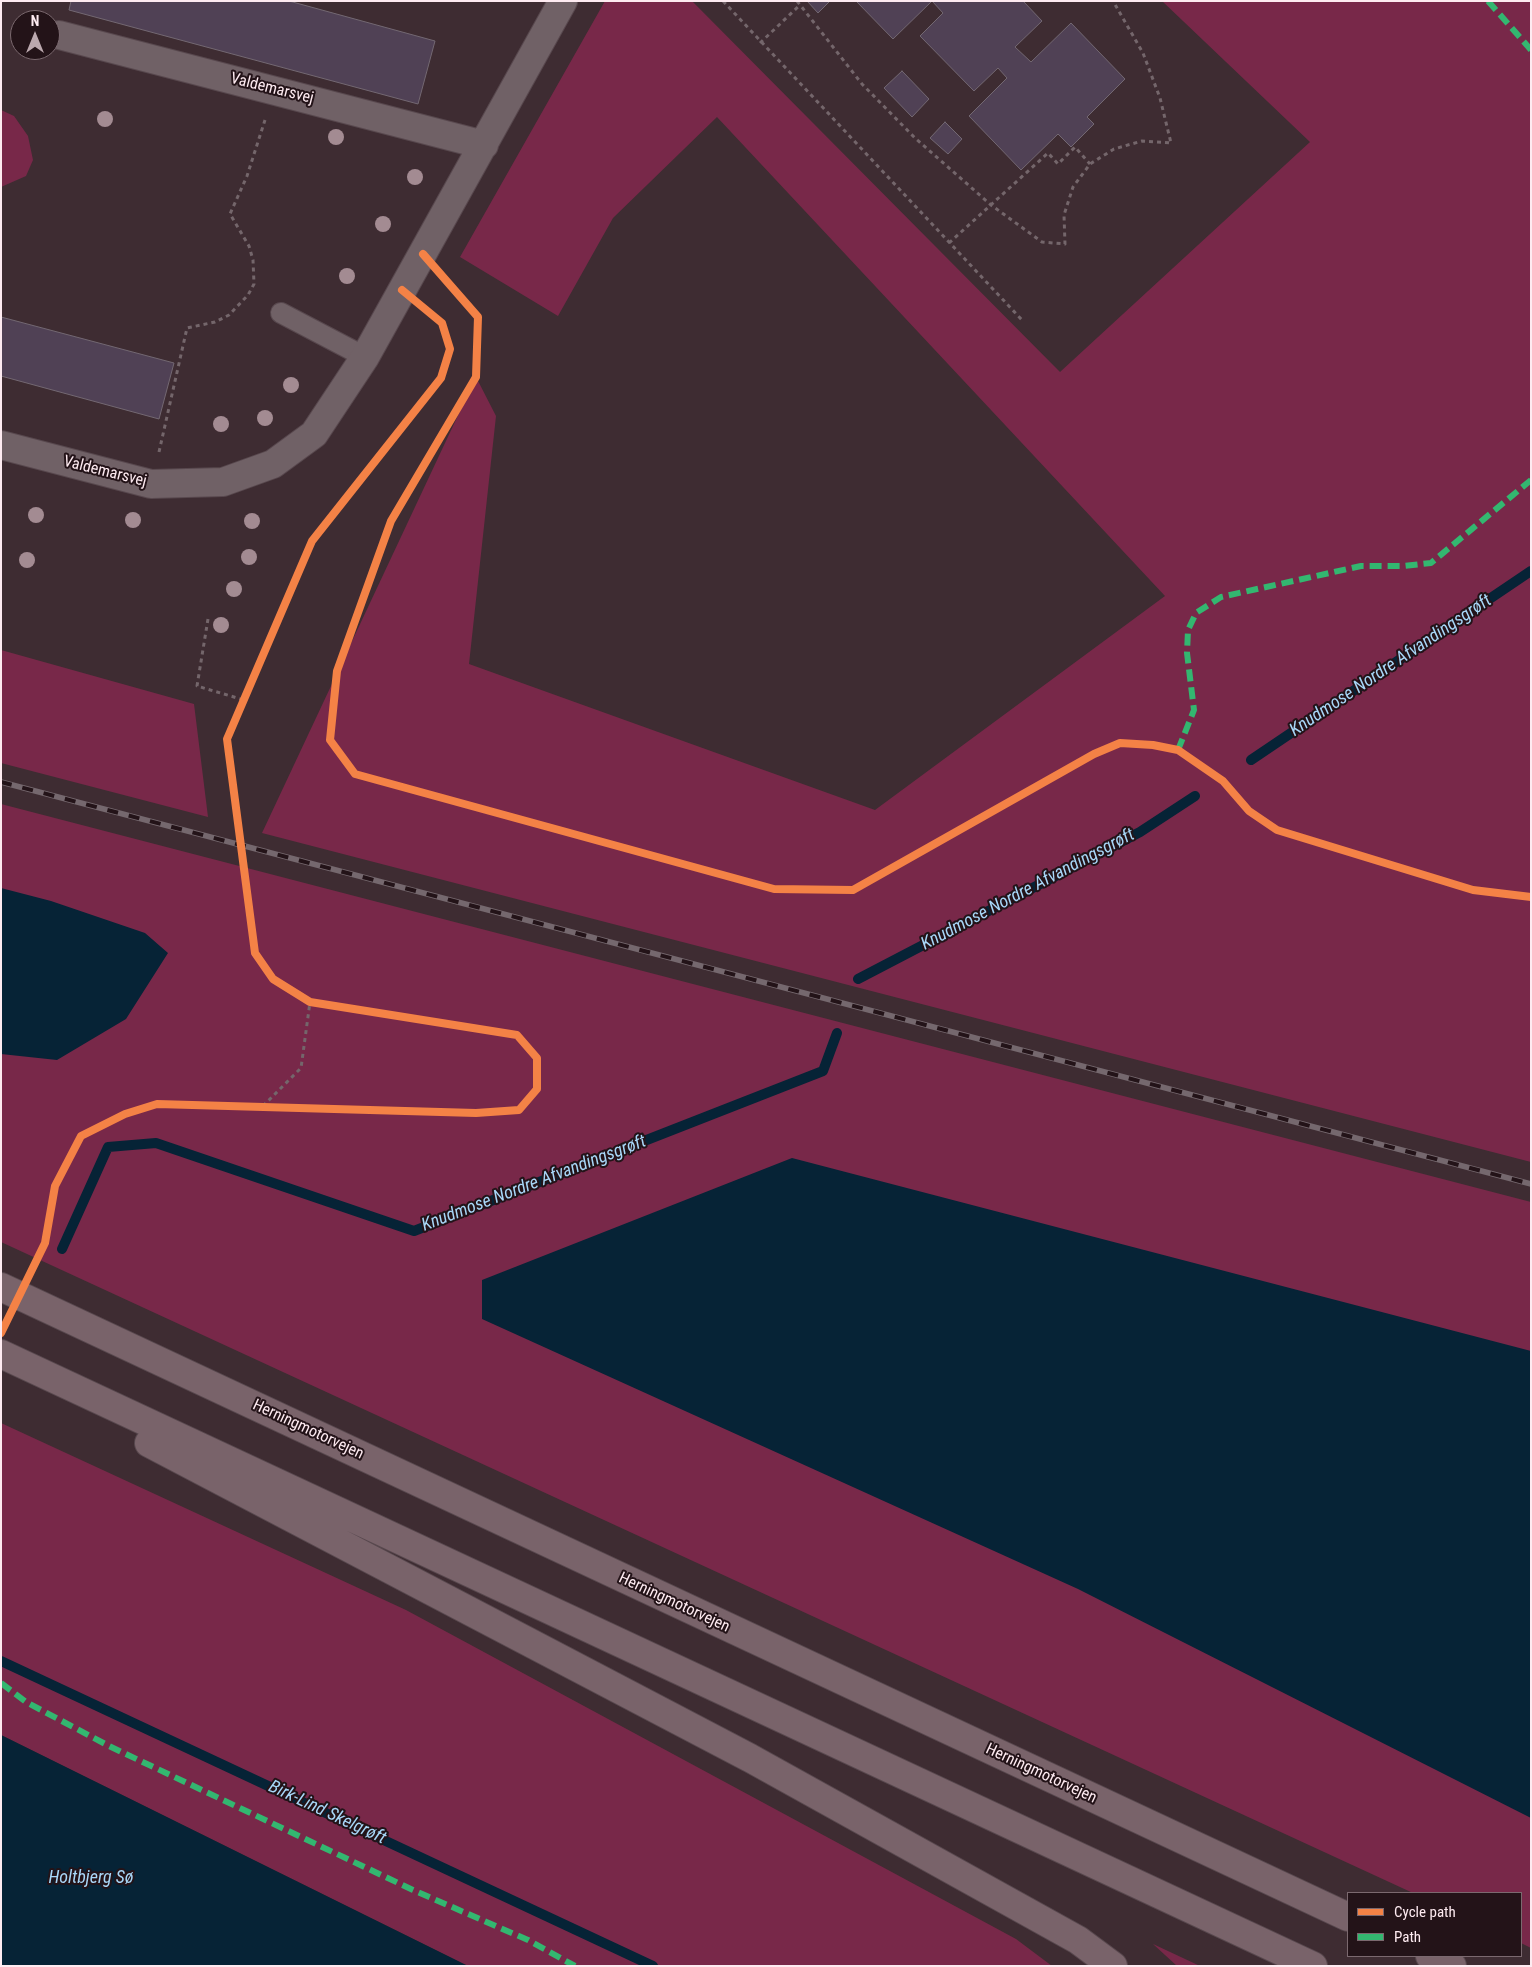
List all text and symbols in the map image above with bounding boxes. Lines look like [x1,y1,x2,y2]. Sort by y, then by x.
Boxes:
north arrow [10,10,60,60]
text: N [31,13,39,29]
street label: Valdemarsvej [228,69,316,109]
street label: Valdemarsvej [61,452,149,492]
water label: Knudmose Nordre Afvandingsgrøft [1286,590,1496,742]
water label: Knudmose Nordre Afvandingsgrøft [918,824,1138,956]
water label: Knudmose Nordre Afvandingsgrøft [419,1131,649,1237]
street label: Herningmotorvejen [250,1396,366,1464]
street label: Herningmotorvejen [616,1569,732,1637]
street label: Herningmotorvejen [983,1740,1099,1808]
water label: Birk-Lind Skelgrøft [265,1776,389,1850]
water label: Holtbjerg Sø [48,1867,134,1889]
legend [1347,1892,1522,1957]
text: Cycle path [1394,1903,1456,1921]
text: Path [1394,1928,1421,1946]

